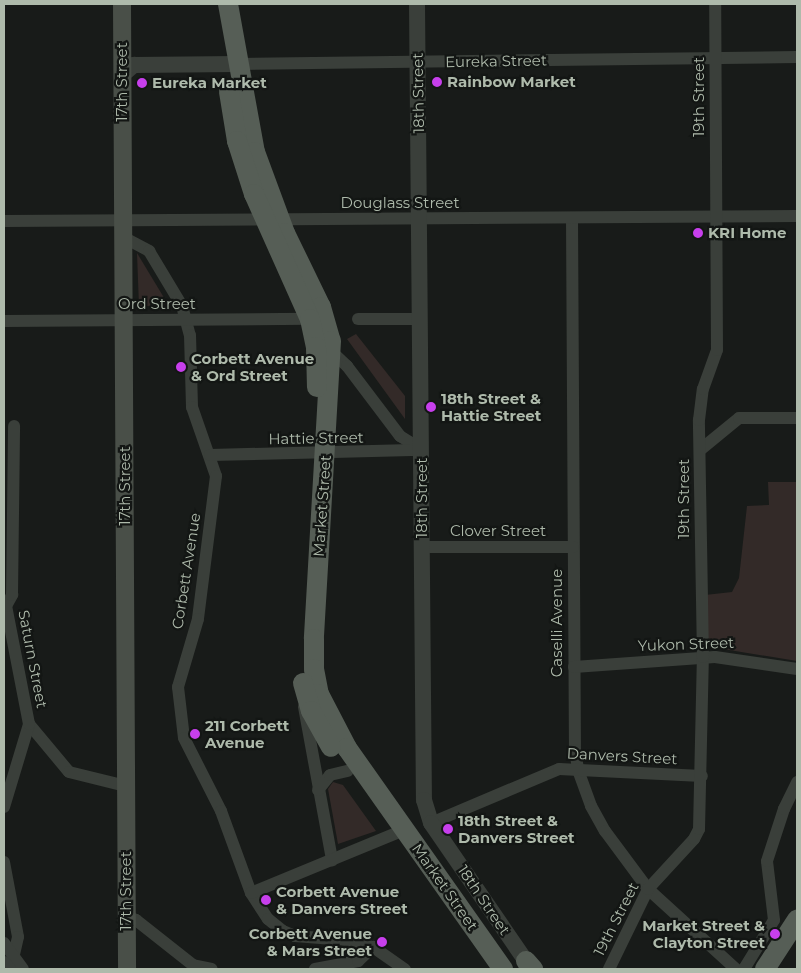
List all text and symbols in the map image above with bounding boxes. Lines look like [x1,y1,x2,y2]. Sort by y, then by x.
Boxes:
street label: 17th Street [113,42,131,122]
street label: Eureka Street [445,51,547,71]
street label: 18th Street [408,53,428,133]
street label: 19th Street [690,57,708,137]
place label: Rainbow Market [447,73,576,91]
place label: Eureka Market [152,74,267,92]
marker: Rainbow Market [431,76,443,88]
marker: Eureka Market [136,77,148,89]
street label: Douglass Street [341,194,459,212]
place label: KRI Home [708,224,786,242]
marker: KRI Home [692,227,704,239]
street label: Ord Street [118,295,196,313]
place label: Corbett Avenue & Ord Street [191,349,314,384]
marker: Corbett Avenue & Ord Street [175,361,187,373]
place label: 18th Street & Hattie Street [441,389,541,424]
marker: 18th Street & Hattie Street [425,401,437,413]
street label: Hattie Street [268,428,364,448]
street label: 17th Street [116,446,134,526]
street label: Market Street [309,454,335,558]
street label: 18th Street [413,458,431,538]
street label: 19th Street [675,459,693,539]
street label: Corbett Avenue [168,512,204,630]
street label: Clover Street [450,522,546,540]
street label: Caselli Avenue [548,569,566,677]
street label: Saturn Street [15,608,51,710]
street label: Yukon Street [637,633,735,655]
place label: 211 Corbett Avenue [205,716,289,751]
marker: 211 Corbett Avenue [189,728,201,740]
street label: Danvers Street [566,744,678,768]
place label: 18th Street & Danvers Street [458,811,575,846]
marker: 18th Street & Danvers Street [442,823,454,835]
street label: Market Street [408,840,482,934]
street label: 17th Street [117,851,135,931]
street label: 18th Street [454,862,514,938]
street label: 19th Street [590,879,642,959]
place label: Corbett Avenue & Danvers Street [276,882,408,917]
marker: Corbett Avenue & Danvers Street [260,894,272,906]
place label: Market Street & Clayton Street [642,916,765,951]
place label: Corbett Avenue & Mars Street [249,924,372,959]
marker: Market Street & Clayton Street [769,928,781,940]
marker: Corbett Avenue & Mars Street [376,936,388,948]

